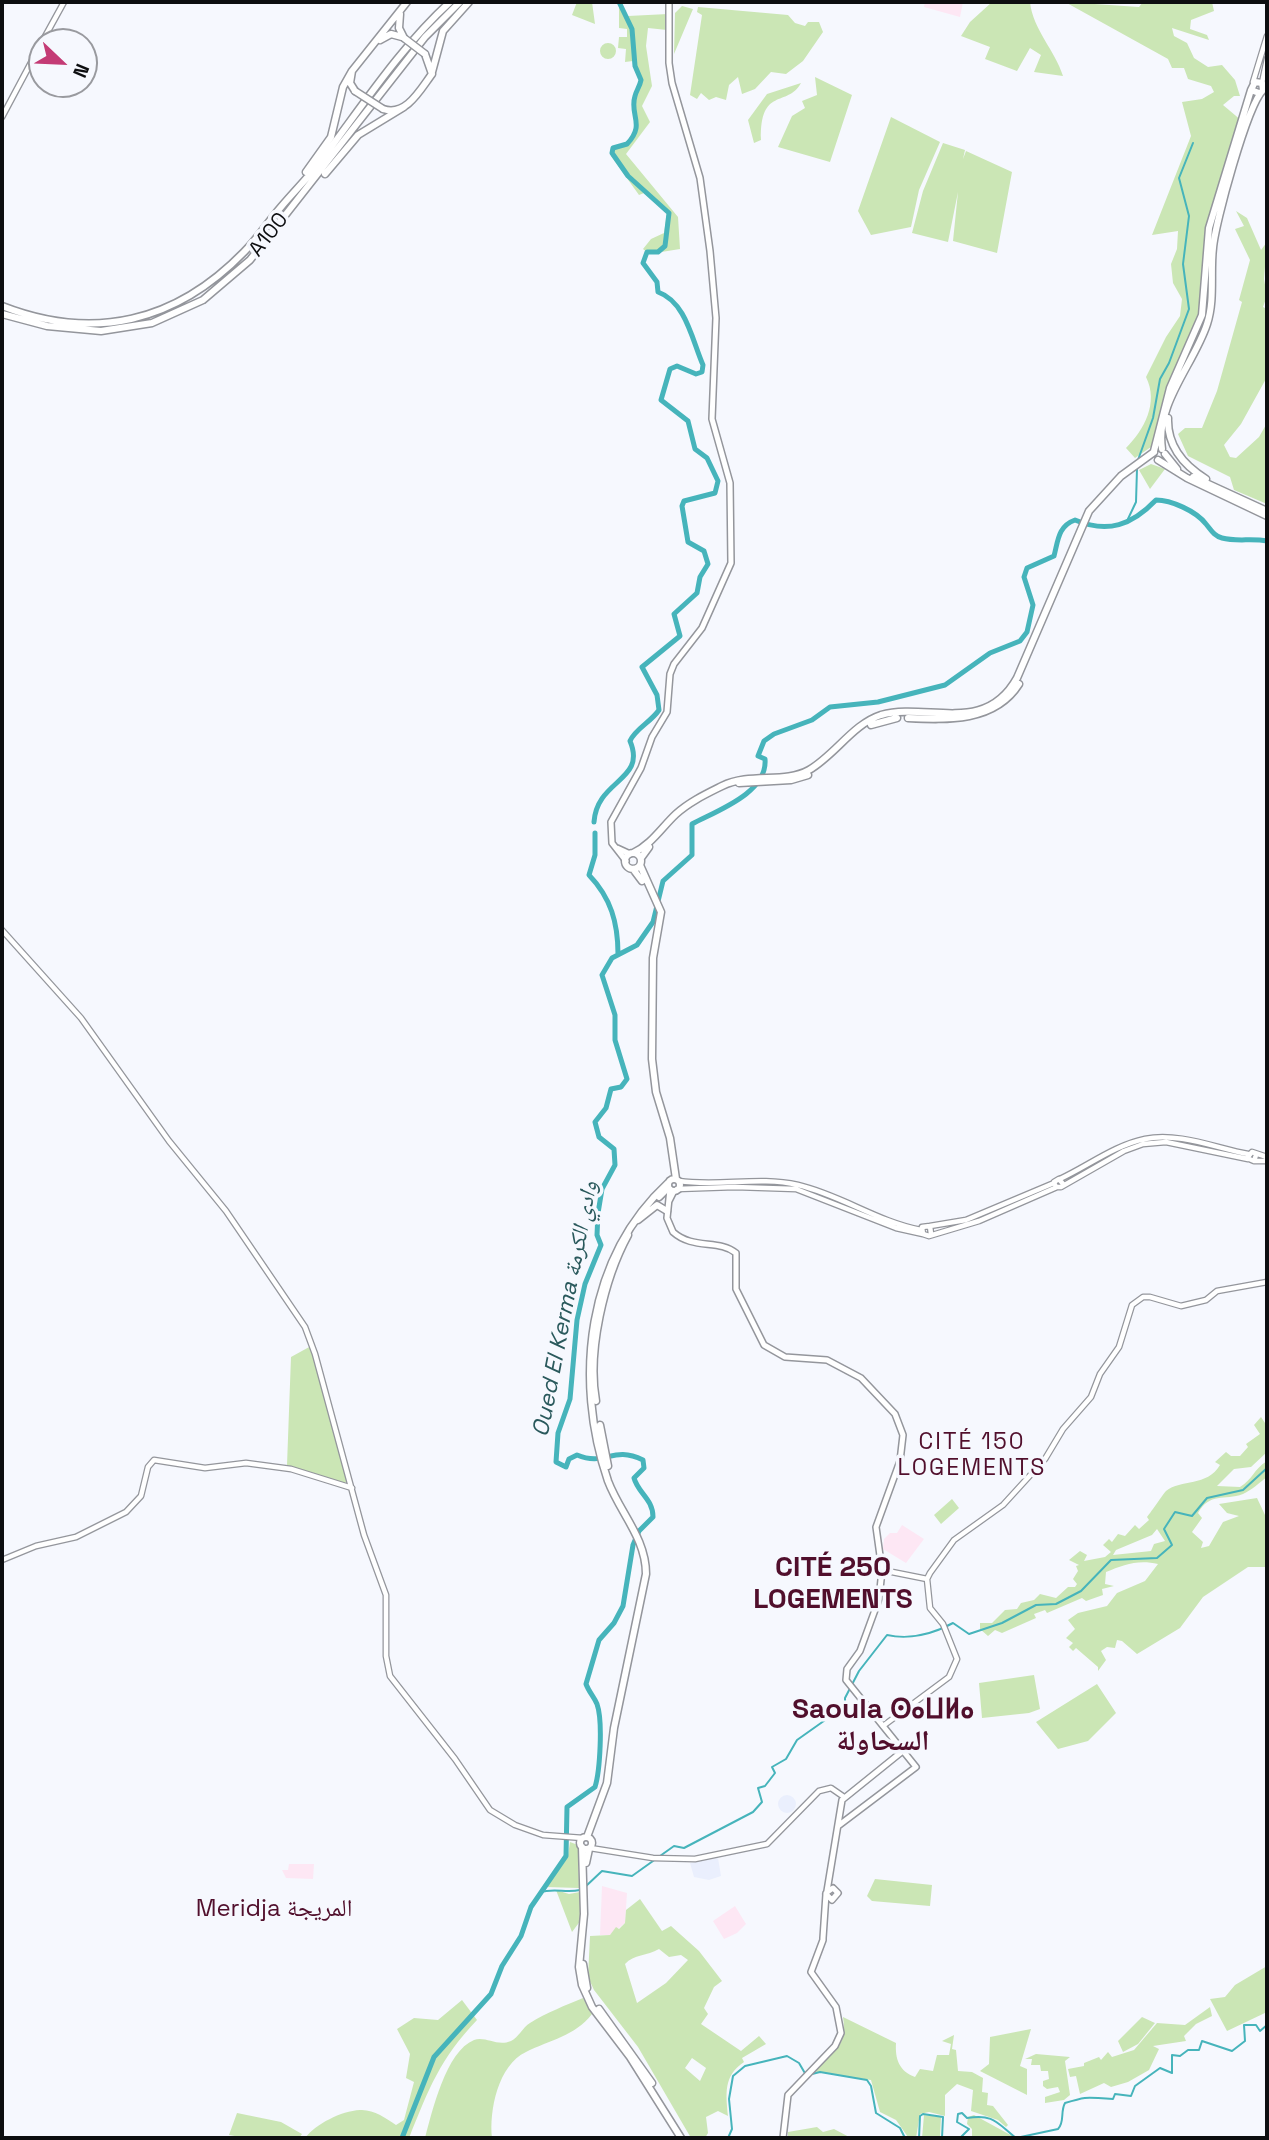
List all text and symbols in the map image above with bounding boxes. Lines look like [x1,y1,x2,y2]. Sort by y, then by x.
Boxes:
north arrow [28,28,98,98]
text: N [67,60,95,81]
street label: A100 [244,208,294,262]
water label: Oued El Kerma وادي الكرمة [528,1179,604,1439]
district label: CITÉ 150 LOGEMENTS [899,1429,1045,1483]
district label: CITÉ 250 LOGEMENTS [745,1551,921,1617]
district label: Saoula ⵙⴰⵡⵍⴰ السحاولة [792,1693,974,1759]
district label: Meridja المريجة [196,1895,352,1923]

